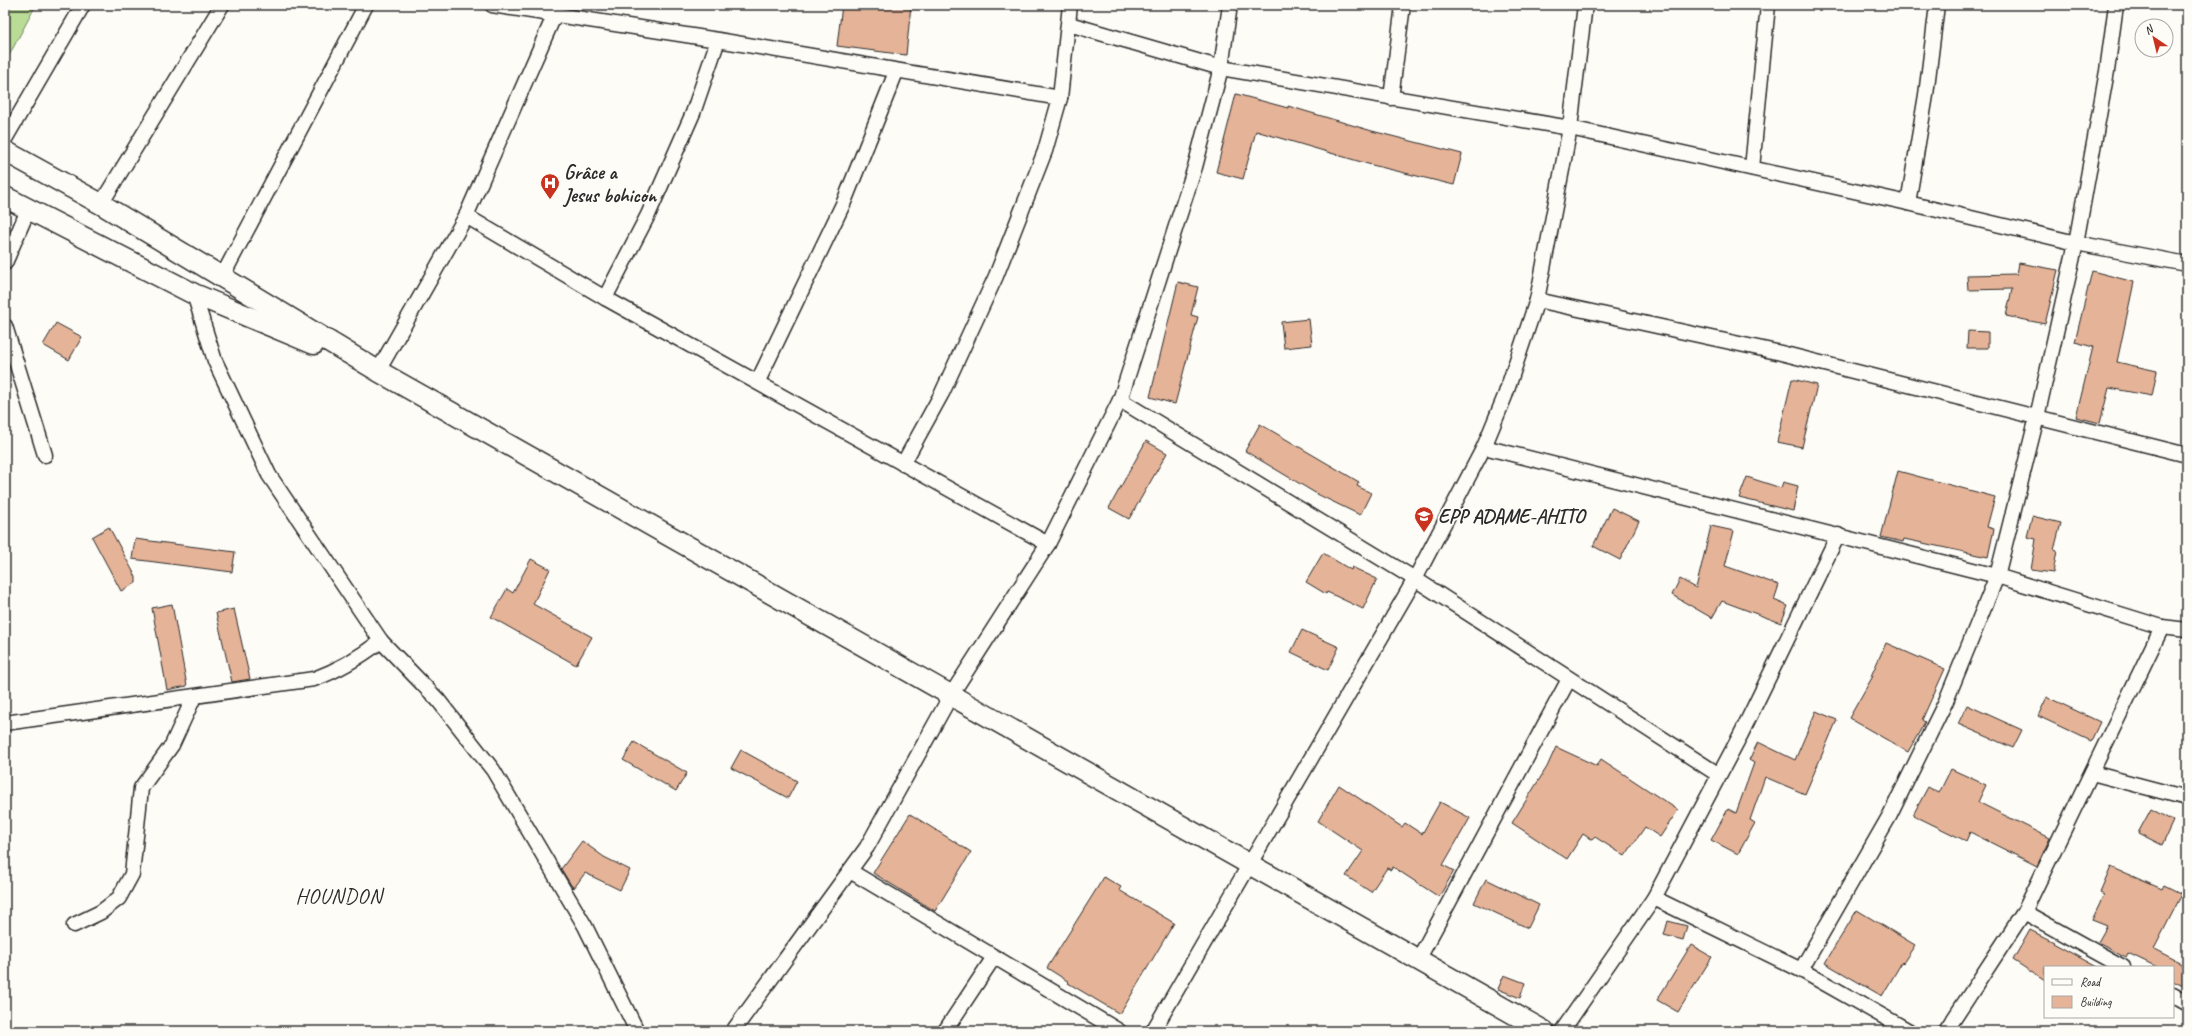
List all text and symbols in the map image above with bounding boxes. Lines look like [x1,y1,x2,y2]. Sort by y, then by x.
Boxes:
north arrow [2134,18,2174,58]
text: N [2141,21,2157,37]
place label: Grâce a Jesus bohicon [562,160,658,208]
hospital icon: Grâce a Jesus bohicon [539,172,561,200]
place label: EPP ADAME-AHITO [1438,504,1587,529]
school or university icon: EPP ADAME-AHITO [1413,505,1435,533]
district label: HOUNDON [295,883,385,909]
legend [2044,966,2174,1018]
text: Road [2080,974,2102,990]
text: Building [2080,994,2112,1010]

